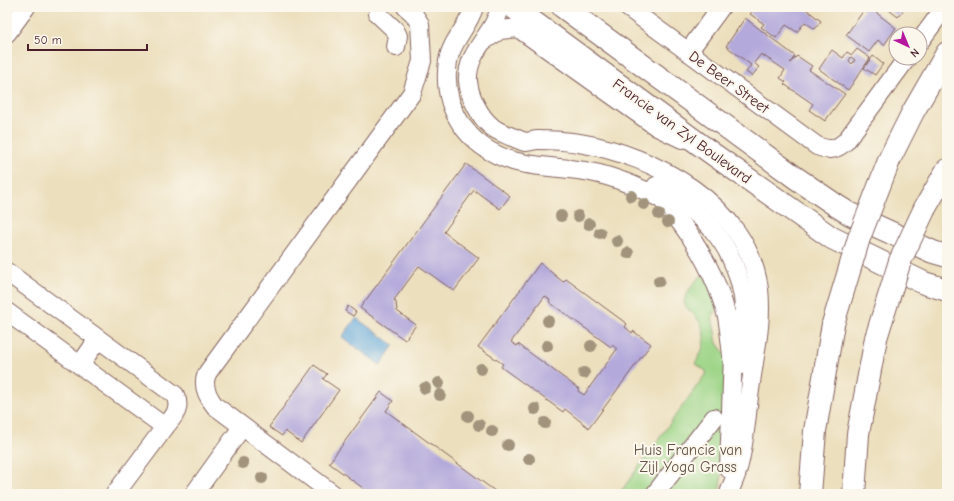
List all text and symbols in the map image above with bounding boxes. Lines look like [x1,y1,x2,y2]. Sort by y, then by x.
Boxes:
scale bar [28,26,147,52]
north arrow [888,26,928,66]
text: 50 m [34,33,62,47]
text: N [907,46,922,60]
street label: De Beer Street [685,47,773,118]
street label: Francie van Zyl Boulevard [609,75,755,187]
park label: Huis Francie van Zijl Yoga Grass [634,441,742,476]

